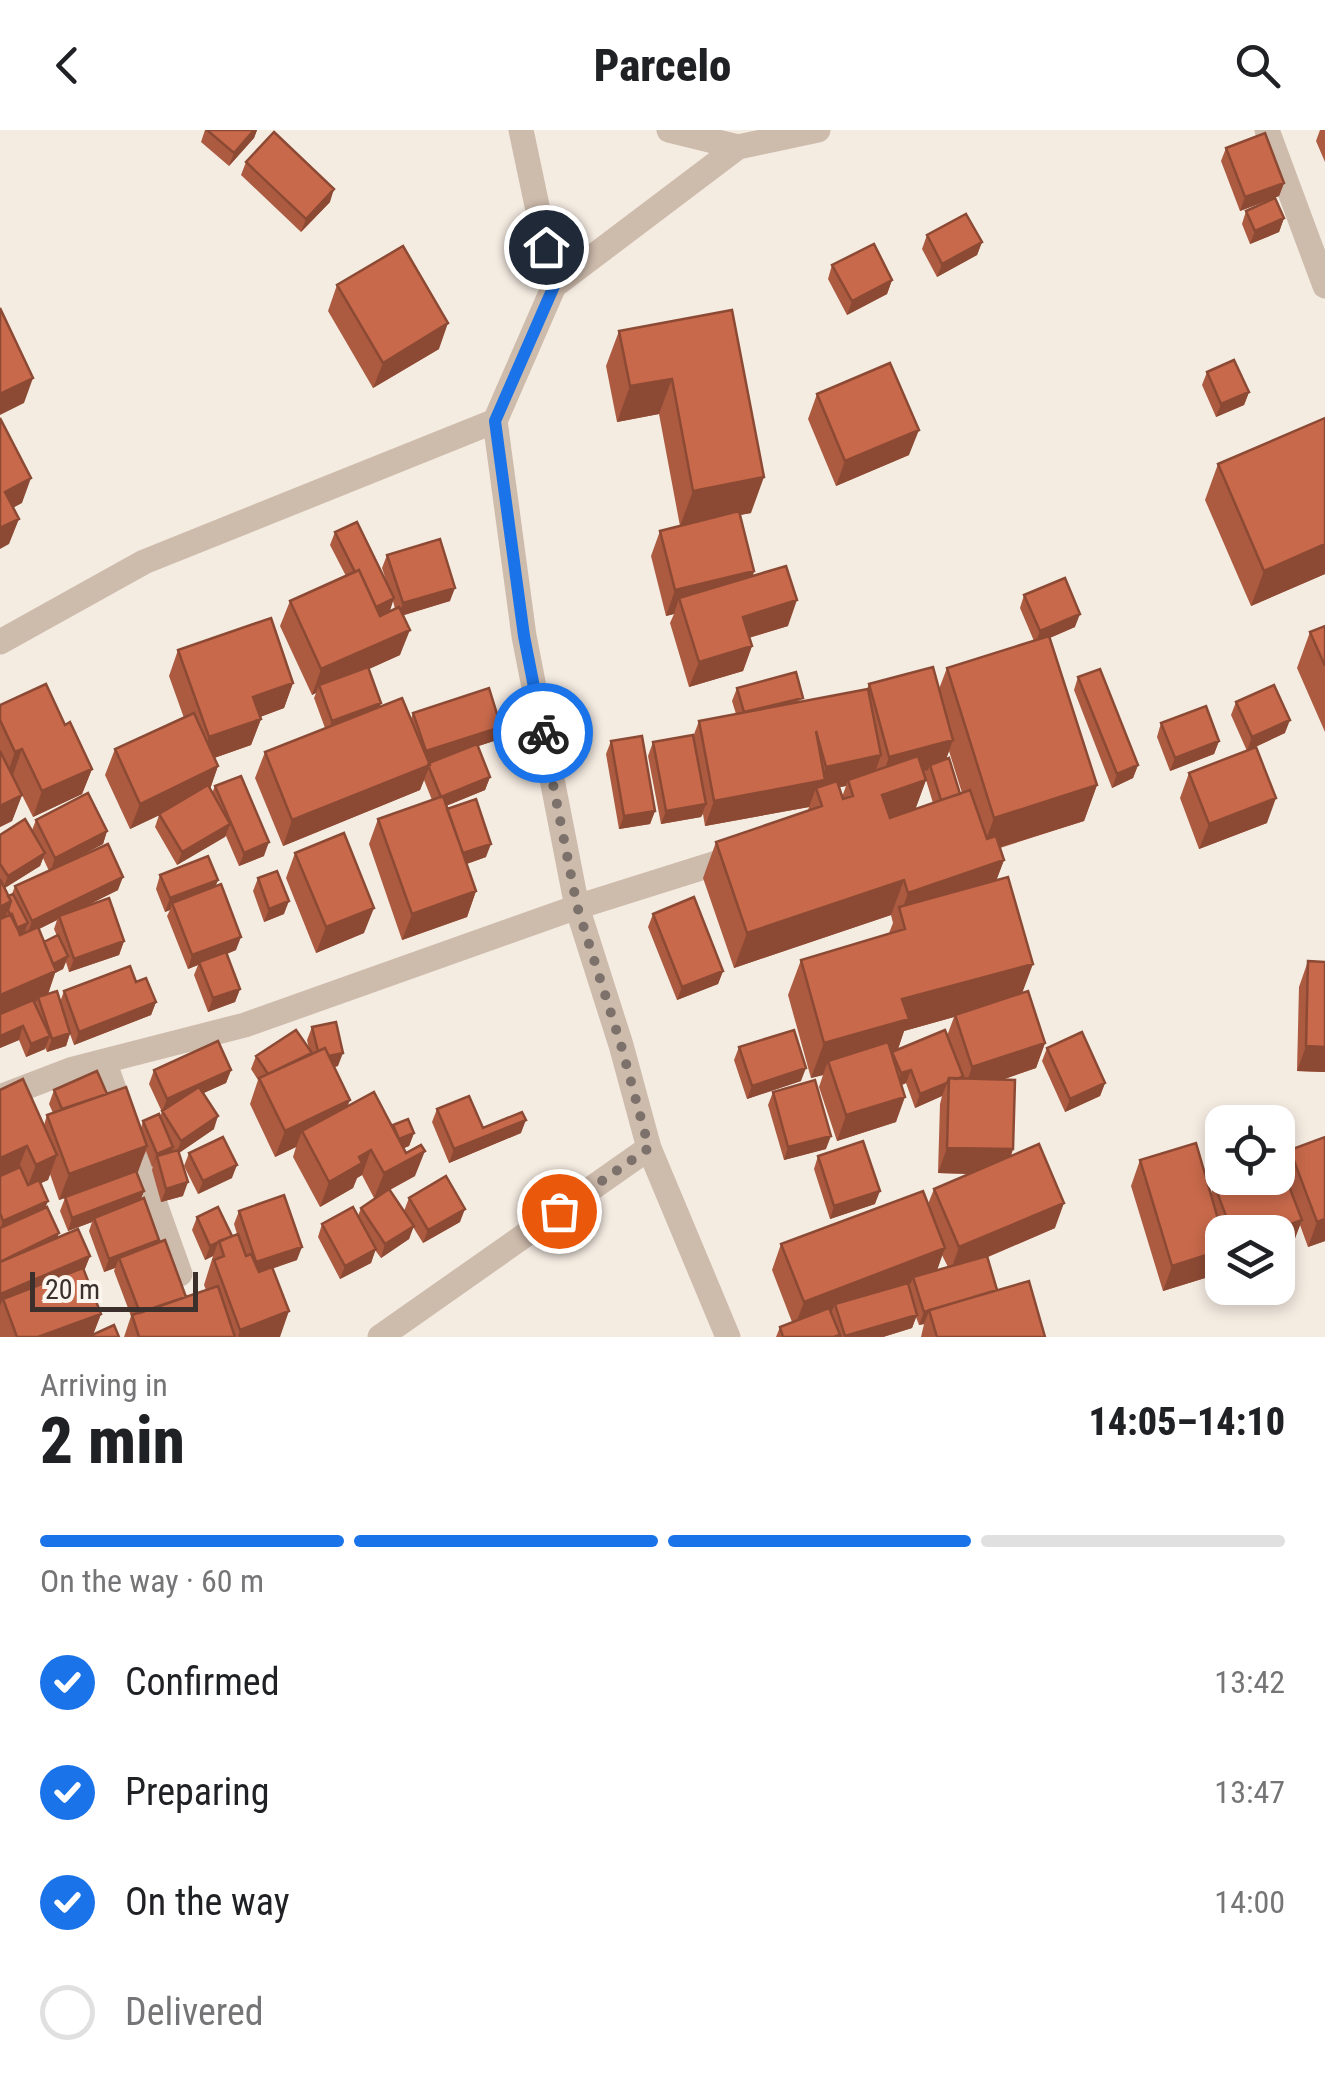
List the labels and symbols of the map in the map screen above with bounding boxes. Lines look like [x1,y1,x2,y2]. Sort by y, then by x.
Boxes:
pin [504,205,589,290]
courier [493,683,593,783]
pin [517,1169,602,1254]
scale bar [30,1267,198,1312]

